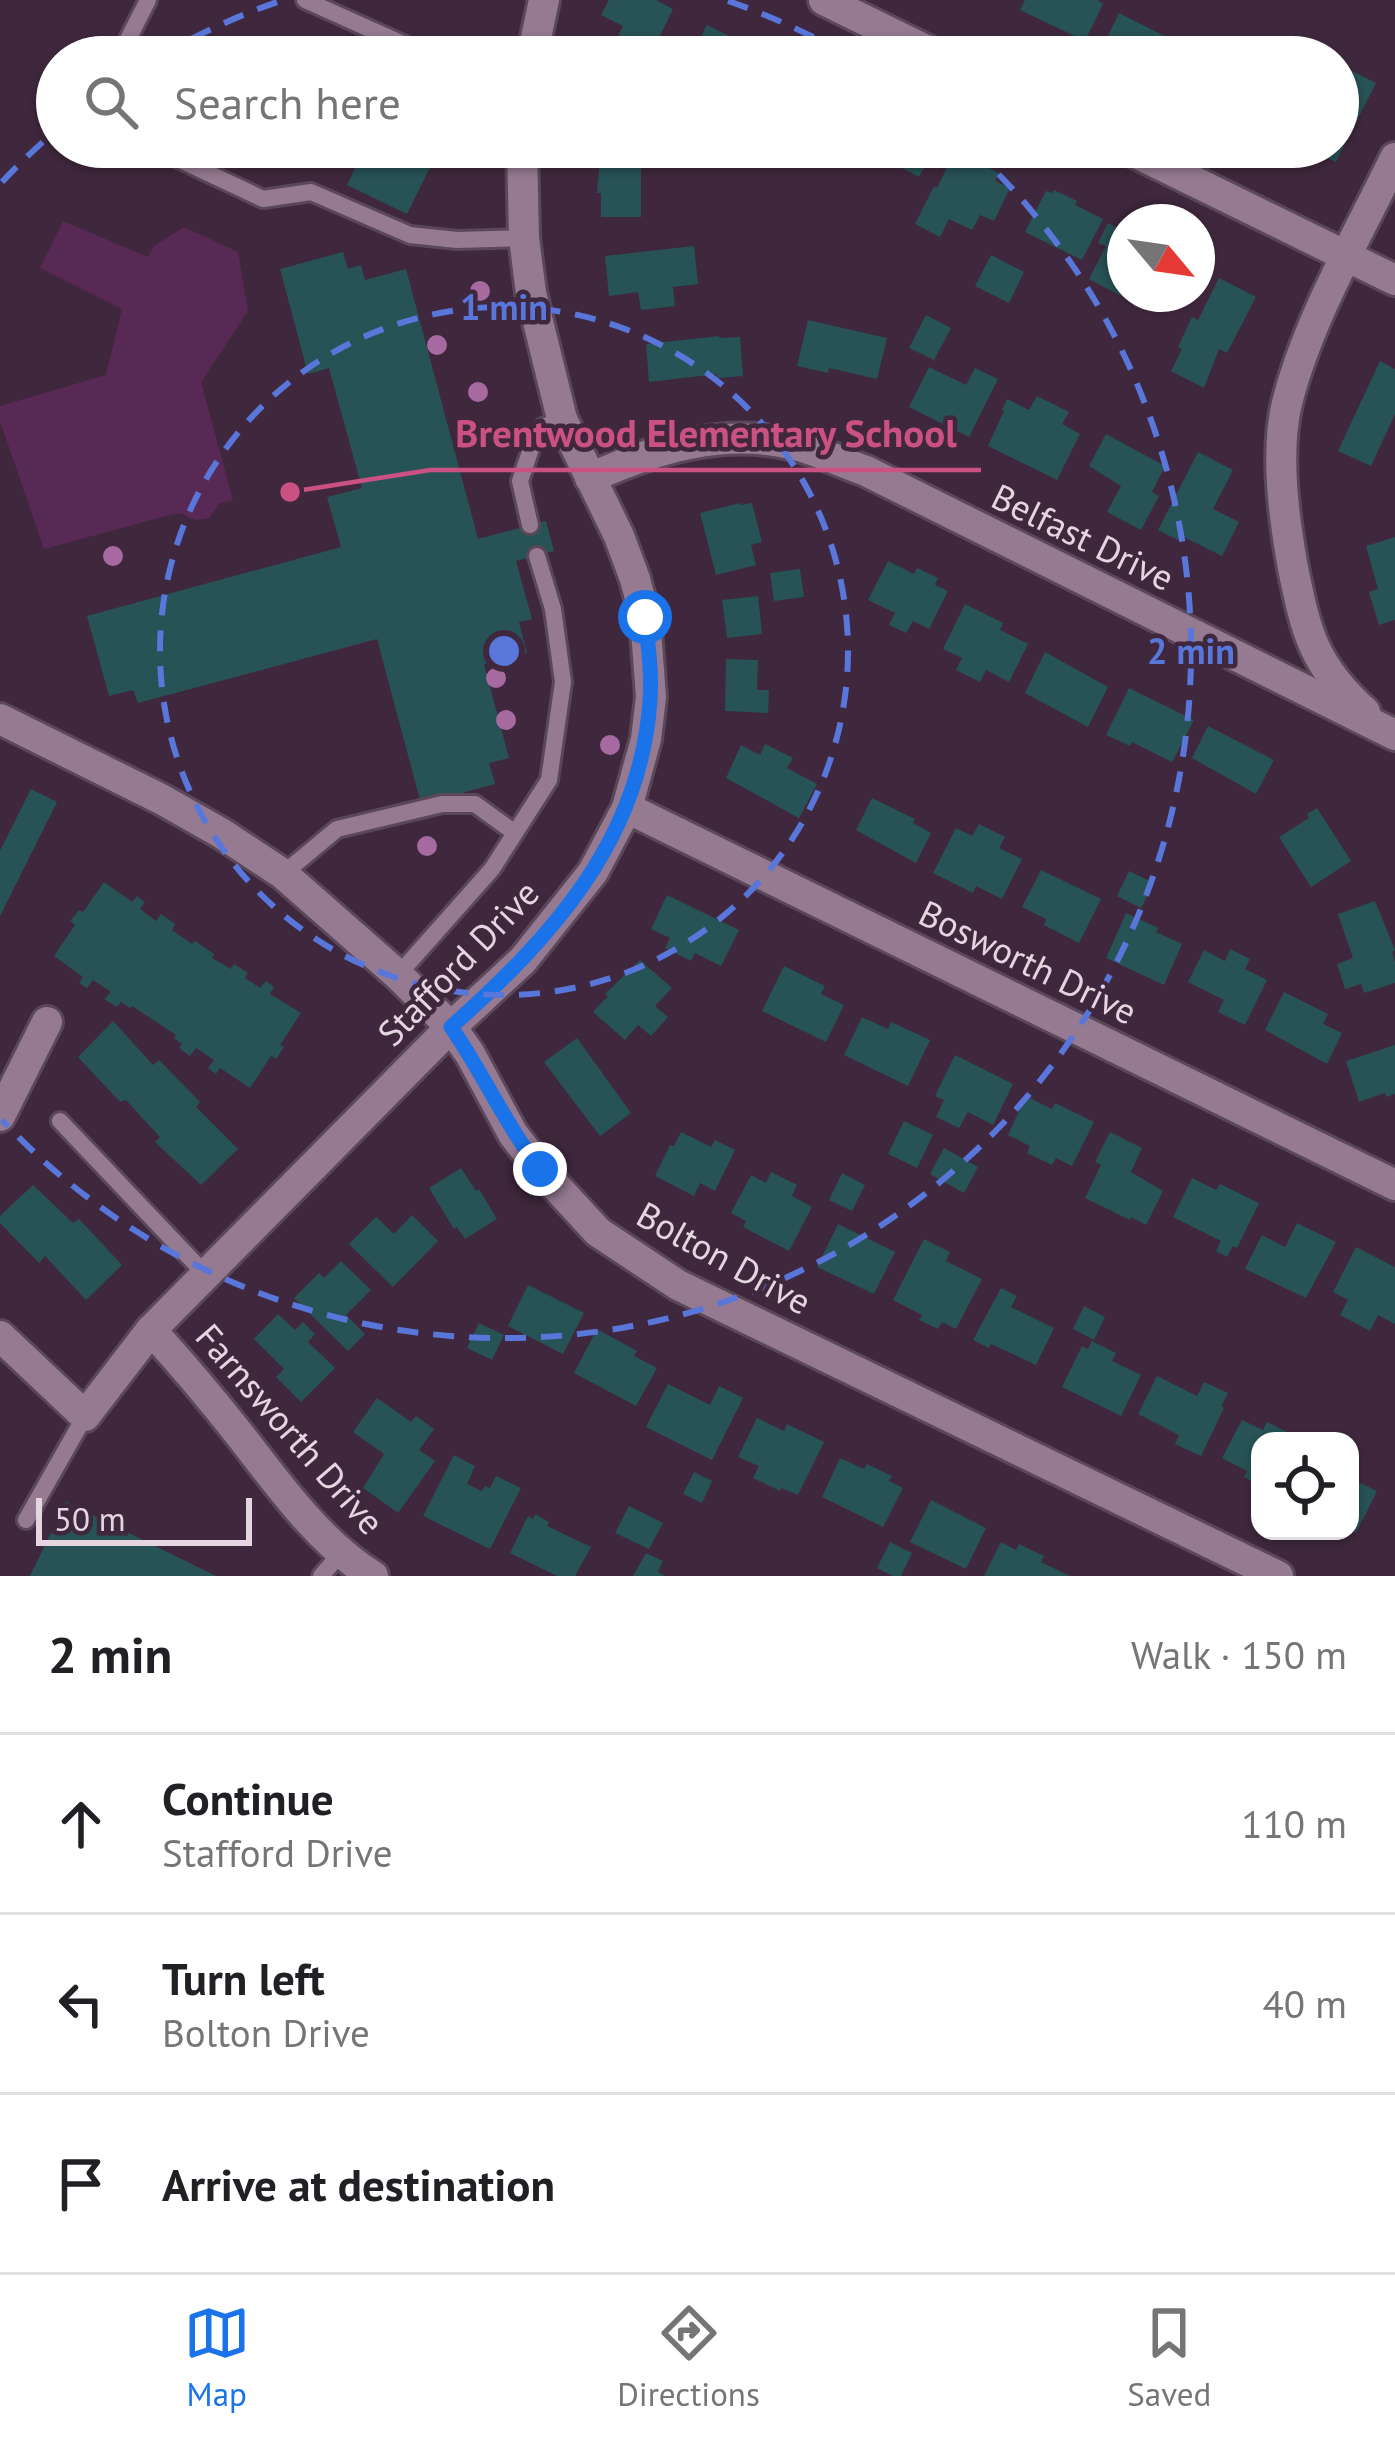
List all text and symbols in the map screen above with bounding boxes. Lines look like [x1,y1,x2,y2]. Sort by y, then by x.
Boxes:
search box [36,36,1359,168]
icon: search [78,69,144,135]
text: Search here [174,73,401,131]
north arrow [1107,204,1215,312]
text: 1 min [460,283,548,330]
callout: Brentwood Elementary School [430,395,981,470]
text: Brentwood Elementary School [455,407,957,458]
street label: Belfast Drive [984,472,1182,601]
route start [618,590,672,644]
text: 2 min [1147,627,1235,674]
centre of rings [483,630,525,672]
street label: Stafford Drive [367,870,549,1056]
street label: Bosworth Drive [912,889,1145,1034]
route end [513,1142,567,1196]
street label: Bolton Drive [629,1190,820,1325]
street label: Farnsworth Drive [186,1313,395,1544]
map controls [1251,1432,1359,1540]
button: locate [1251,1432,1359,1540]
scale bar [36,1492,252,1545]
text: 50 m [54,1497,126,1540]
text: 2 min [48,1621,172,1687]
text: Walk · 150 m [1131,1629,1347,1680]
text: Continue [162,1769,334,1827]
icon: ahead [48,1791,114,1857]
text: 110 m [1241,1798,1347,1849]
text: Stafford Drive [162,1827,393,1878]
text: Turn left [162,1949,325,2007]
icon: left [48,1971,114,2037]
text: 40 m [1262,1978,1347,2029]
text: Bolton Drive [162,2007,370,2058]
icon: arrive [48,2151,114,2217]
text: Arrive at destination [162,2155,555,2213]
tab: Map [184,2300,250,2415]
tab: Directions [617,2300,760,2415]
tab: Saved [1127,2300,1211,2415]

